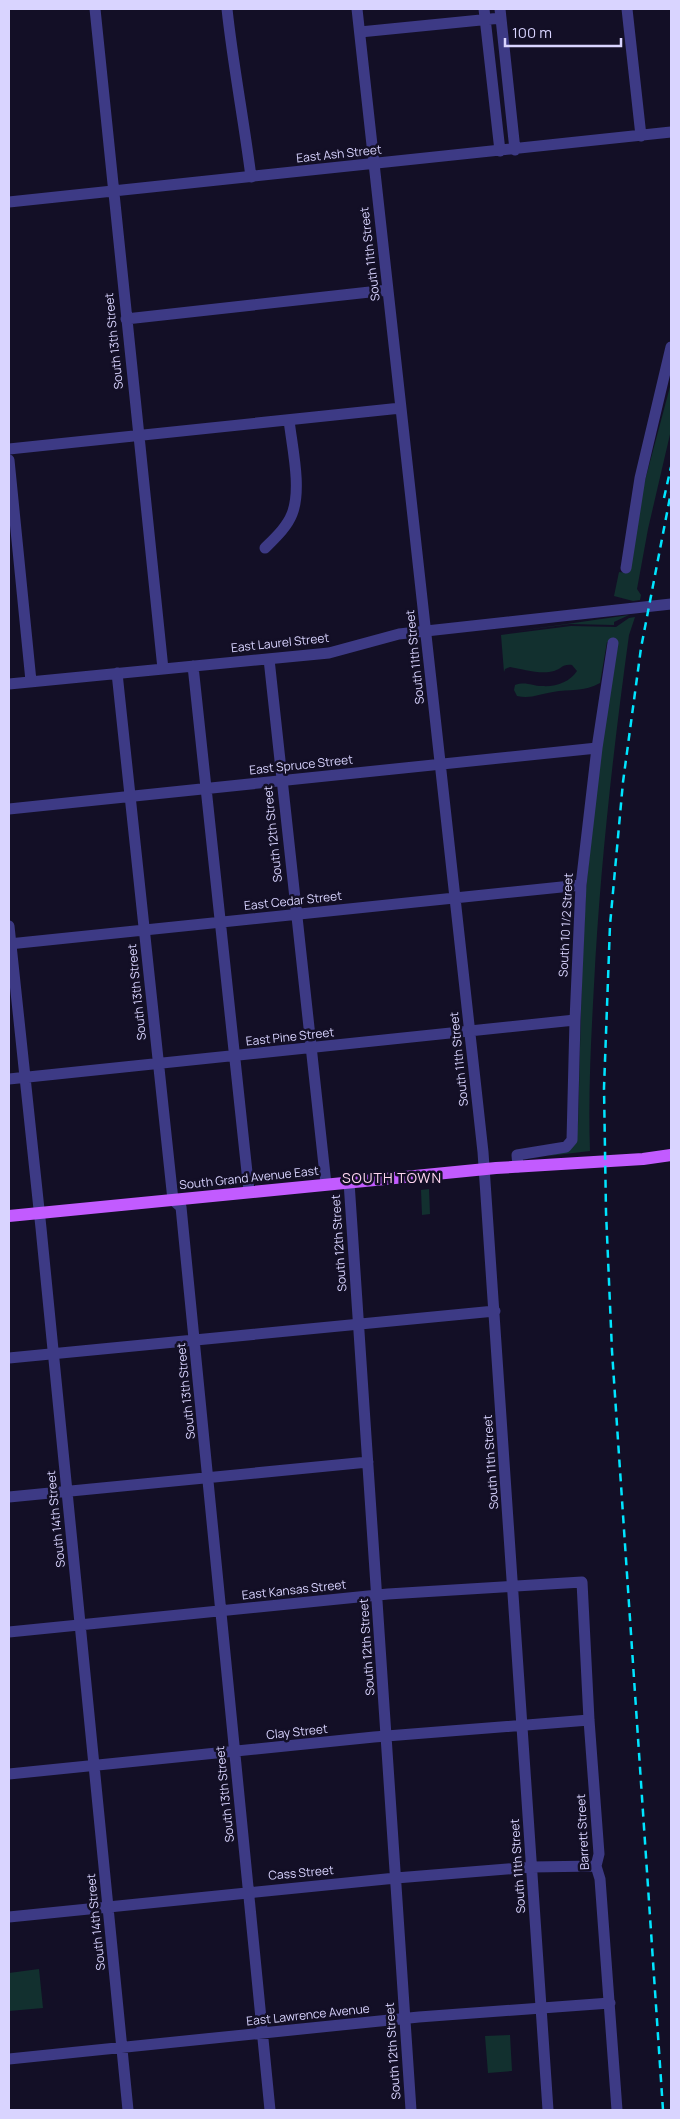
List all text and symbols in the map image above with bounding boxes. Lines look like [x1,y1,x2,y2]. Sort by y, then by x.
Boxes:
scale bar [505,15,621,47]
text: 100 m [512,22,552,43]
street label: East Ash Street [295,141,383,166]
street label: South 11th Street [355,206,384,302]
street label: South 13th Street [100,292,127,390]
street label: South 11th Street [401,609,428,705]
street label: East Laurel Street [230,629,330,656]
street label: East Spruce Street [248,751,354,778]
street label: South 12th Street [259,785,286,883]
street label: South 10 1/2 Street [554,872,577,977]
street label: East Cedar Street [243,887,343,914]
street label: South 13th Street [123,943,150,1041]
street label: South 11th Street [445,1011,472,1107]
street label: East Pine Street [245,1023,335,1050]
street label: South Grand Avenue East [179,1162,320,1193]
district label: SOUTH TOWN [342,1168,442,1187]
street label: South 12th Street [327,1194,350,1292]
street label: South 13th Street [172,1342,199,1440]
street label: South 11th Street [479,1414,502,1510]
street label: South 14th Street [42,1470,69,1568]
street label: East Kansas Street [241,1576,347,1603]
street label: South 12th Street [355,1598,378,1696]
street label: Clay Street [265,1720,329,1743]
street label: South 13th Street [211,1745,238,1843]
street label: Barrett Street [572,1793,593,1870]
street label: South 11th Street [506,1818,529,1914]
street label: Cass Street [268,1861,335,1884]
street label: South 14th Street [82,1873,109,1971]
street label: East Lawrence Avenue [245,2000,370,2029]
street label: South 12th Street [381,2002,404,2100]

